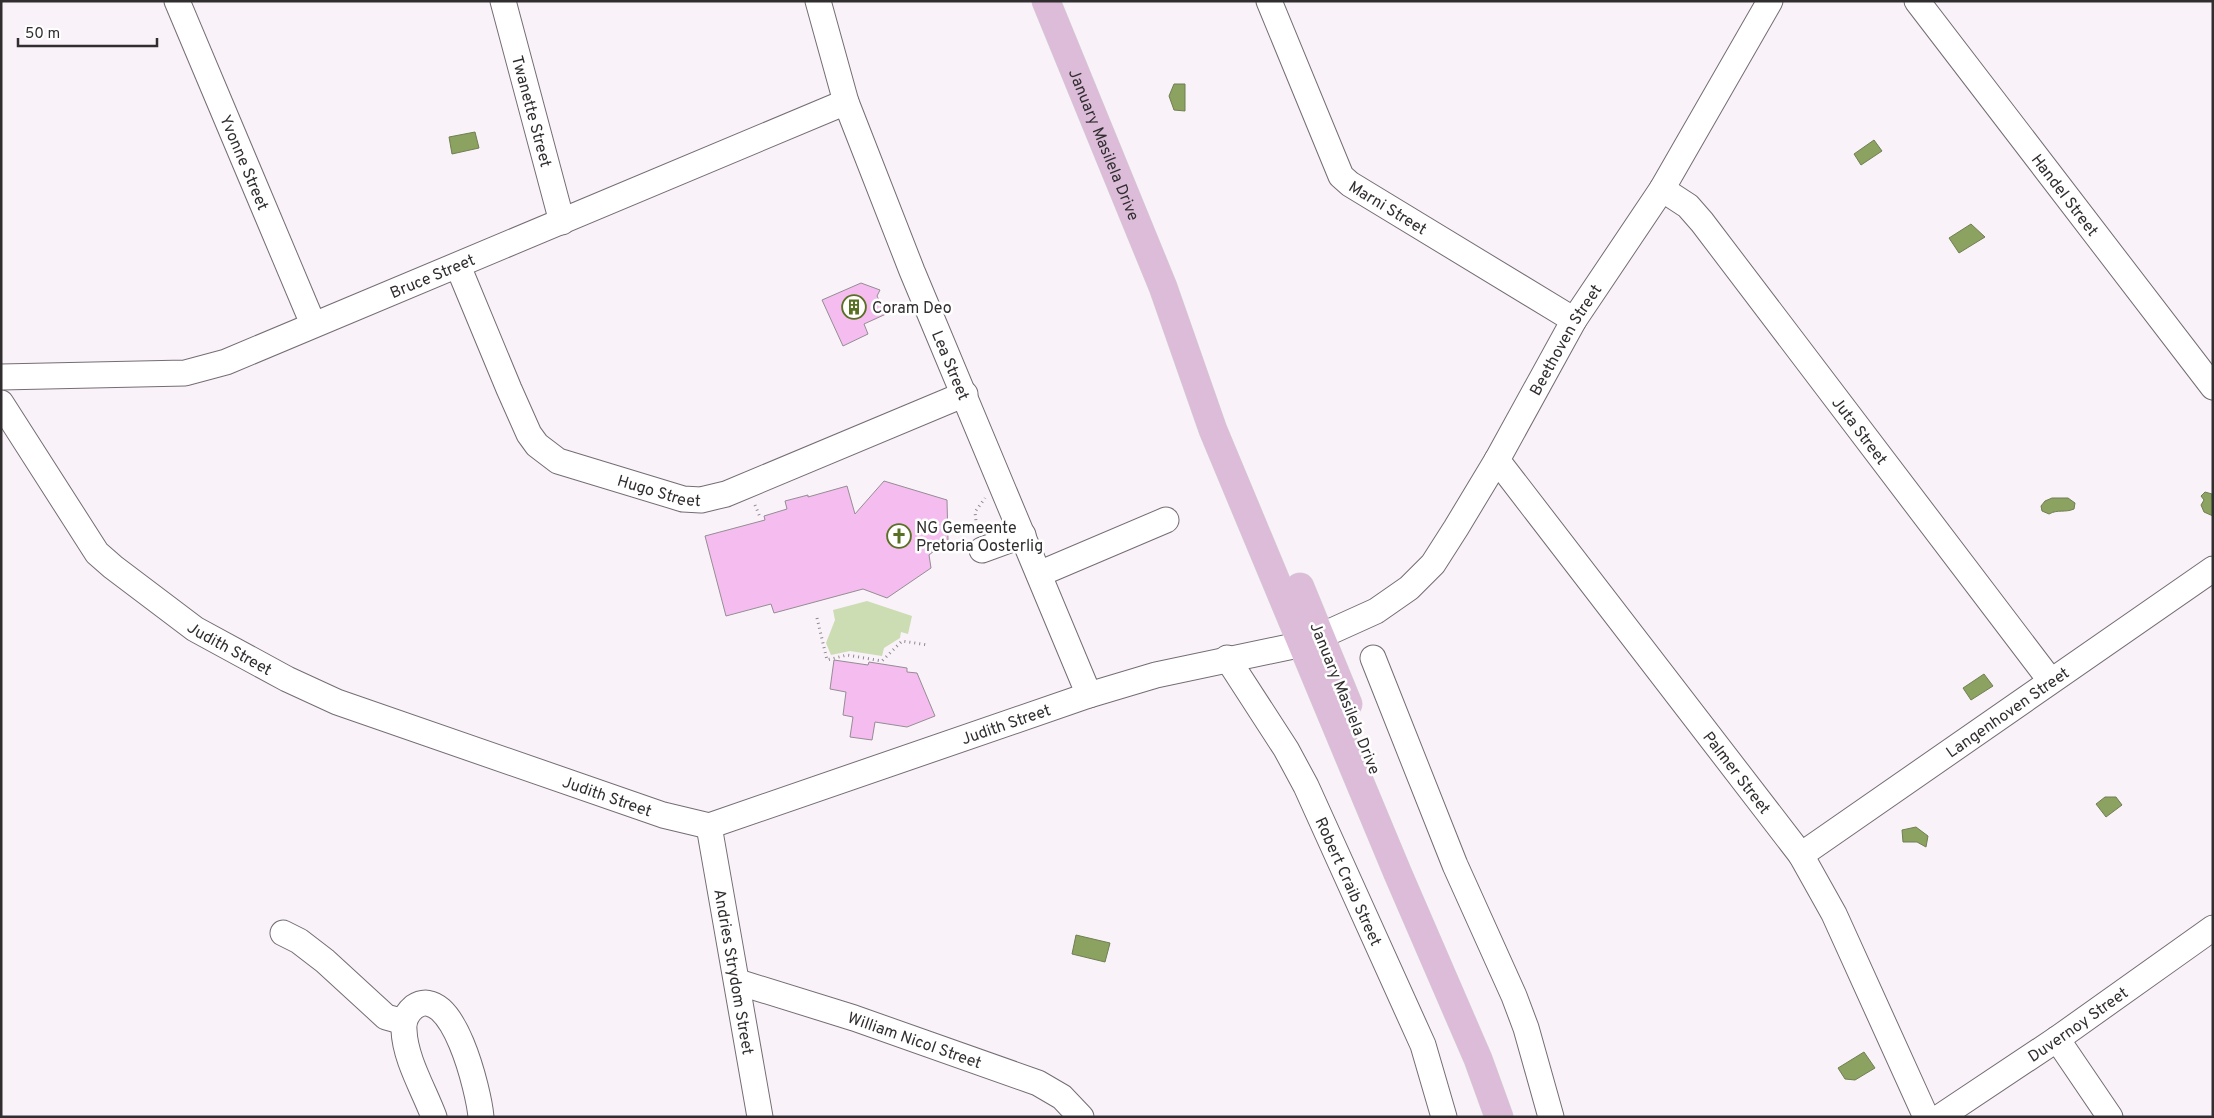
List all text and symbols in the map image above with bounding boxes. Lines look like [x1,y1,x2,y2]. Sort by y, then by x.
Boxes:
scale bar [18,15,156,47]
text: 50 m [25,25,60,44]
street label: Twanette Street [506,54,555,170]
street label: January Masilela Drive [1063,66,1143,224]
street label: Yvonne Street [214,112,272,214]
street label: Handel Street [2026,151,2102,241]
street label: Marni Street [1344,178,1430,240]
street label: Bruce Street [387,251,478,304]
street label: Beethoven Street [1526,281,1607,400]
building icon: Coram Deo [841,294,867,320]
place label: Coram Deo [872,299,952,319]
street label: Lea Street [926,328,973,404]
street label: Juta Street [1827,394,1891,469]
street label: Hugo Street [614,472,701,512]
place label: NG Gemeente Pretoria Oosterlig [916,519,1043,557]
church icon: NG Gemeente Pretoria Oosterlig [886,523,912,549]
street label: Judith Street [182,618,275,681]
street label: January Masilela Drive [1305,620,1384,778]
street label: Langenhoven Street [1943,664,2074,763]
street label: Judith Street [959,701,1054,750]
street label: Palmer Street [1698,728,1774,819]
street label: Judith Street [559,773,654,822]
street label: Robert Craib Street [1309,815,1385,950]
street label: Andries Strydom Street [708,888,757,1057]
street label: Duvernoy Street [2025,984,2133,1068]
street label: William Nicol Street [845,1009,984,1074]

